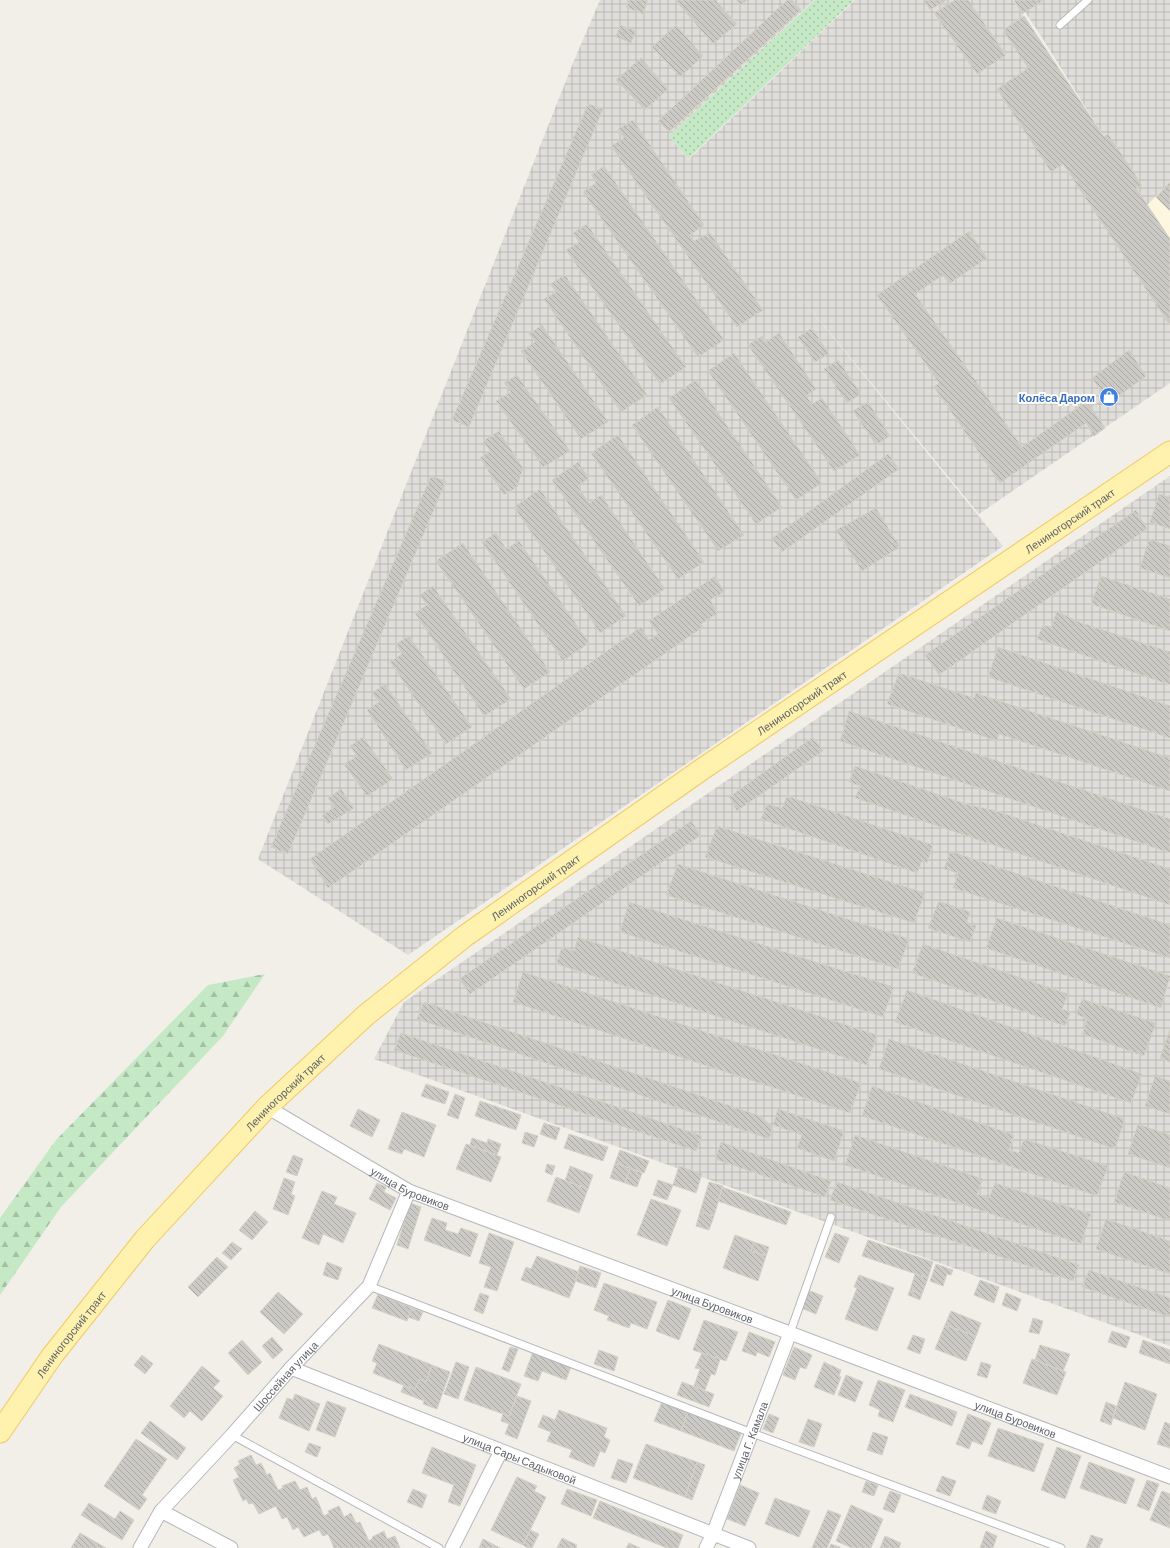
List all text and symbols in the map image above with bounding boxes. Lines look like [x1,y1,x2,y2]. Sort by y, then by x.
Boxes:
shop icon: Колёса Даром [1098,386,1120,408]
place label: Колёса Даром [1019,391,1095,404]
street label: Лениногорский тракт [1022,485,1117,555]
street label: Лениногорский тракт [754,667,849,737]
street label: Лениногорский тракт [488,851,582,922]
street label: Лениногорский тракт [242,1050,328,1133]
street label: улица Буровиков [369,1164,452,1212]
street label: улица Буровиков [670,1283,755,1325]
street label: Лениногорский тракт [33,1288,108,1380]
street label: Шоссейная улица [250,1337,321,1413]
street label: улица Буровиков [973,1397,1058,1440]
street label: улица Г. Камала [728,1399,770,1481]
street label: улица Сары Садыковой [461,1430,578,1486]

